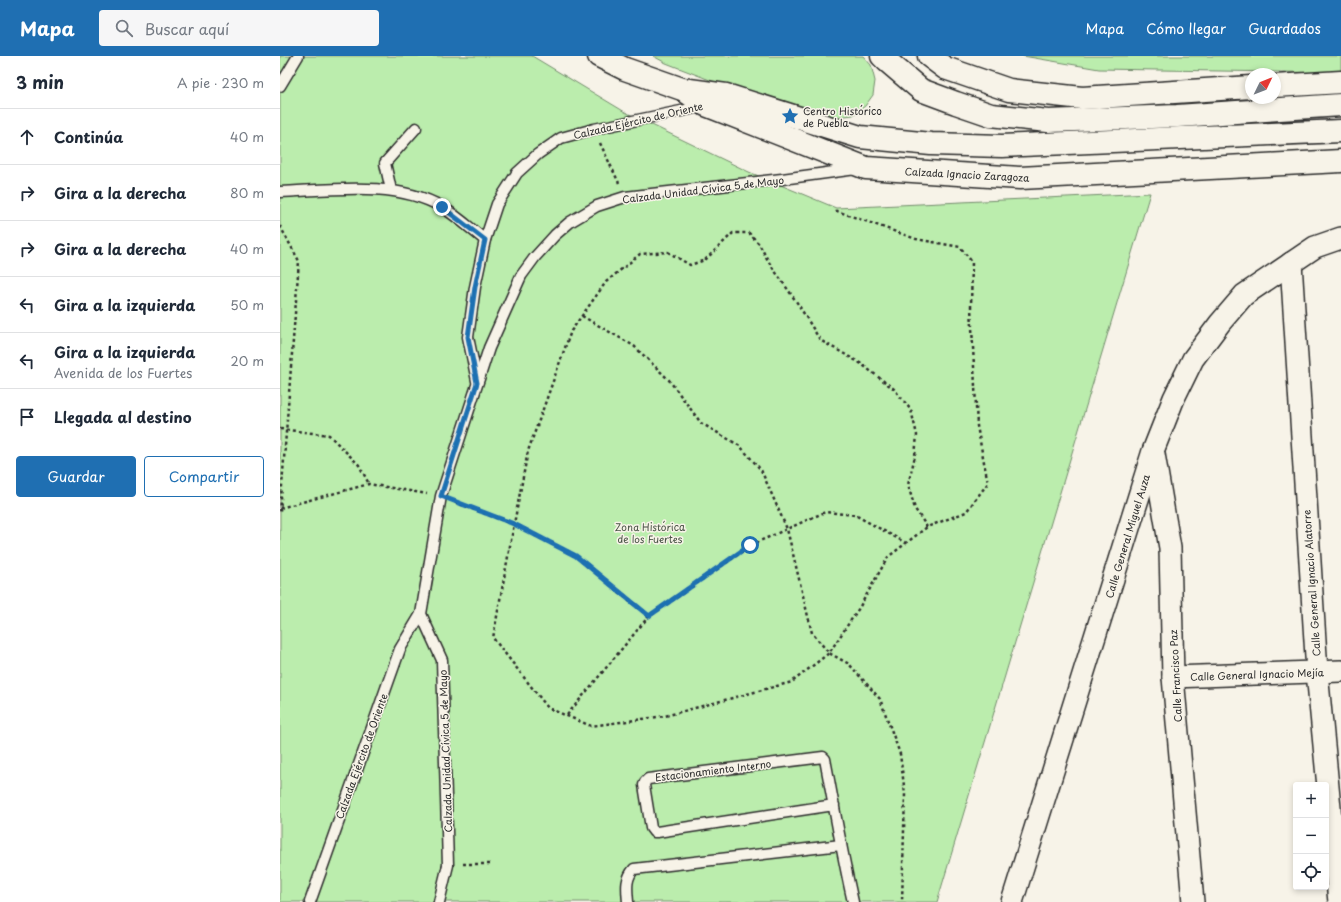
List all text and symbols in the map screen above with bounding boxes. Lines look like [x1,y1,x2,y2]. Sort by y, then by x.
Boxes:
search box [99,10,379,46]
text: Mapa [20,14,75,42]
icon: search [113,17,135,39]
text: Buscar aquí [145,17,229,40]
text: Mapa [1086,18,1124,39]
text: Cómo llegar [1146,18,1226,39]
text: Guardados [1248,18,1321,39]
north arrow [1245,68,1281,104]
text: 3 min [16,69,64,95]
text: A pie · 230 m [177,73,264,92]
street label: Calzada Ejército de Oriente [572,98,705,142]
place label: Centro Histórico de Puebla [803,103,882,130]
place icon: Centro Histórico de Puebla [780,106,800,126]
text: Continúa [54,125,123,148]
icon: ahead [16,126,38,148]
text: 40 m [230,127,264,146]
street label: Calzada Ignacio Zaragoza [904,163,1030,185]
street label: Calzada Unidad Cívica 5 de Mayo [621,172,785,206]
text: Gira a la derecha [54,181,186,204]
icon: right [16,182,38,204]
text: 80 m [230,183,264,202]
route end [433,198,451,216]
text: Gira a la derecha [54,237,186,260]
icon: right [16,238,38,260]
text: 40 m [230,239,264,258]
text: Gira a la izquierda [54,293,195,316]
icon: left [16,294,38,316]
text: 50 m [230,295,264,314]
text: Gira a la izquierda [54,340,195,363]
icon: left [16,350,38,372]
text: 20 m [230,351,264,370]
text: Avenida de los Fuertes [54,363,192,382]
text: Llegada al destino [54,405,192,428]
icon: arrive [16,406,38,428]
button: Guardar [16,456,136,497]
button: Compartir [144,456,264,497]
street label: Calle General Miguel Auza [1101,471,1153,600]
street label: Calle General Ignacio Alatorre [1298,509,1324,657]
park label: Zona Histórica de los Fuertes [615,519,686,546]
route start [741,536,759,554]
street label: Calle Francisco Paz [1165,629,1185,723]
street label: Calle General Ignacio Mejía [1190,664,1325,684]
street label: Calzada Unidad Cívica 5 de Mayo [435,669,455,833]
street label: Calzada Ejército de Oriente [331,691,391,821]
street label: Estacionamiento Interno [654,755,772,785]
map controls [1293,782,1329,890]
button: + [1293,782,1329,818]
button: − [1293,818,1329,854]
button: locate [1293,854,1329,890]

